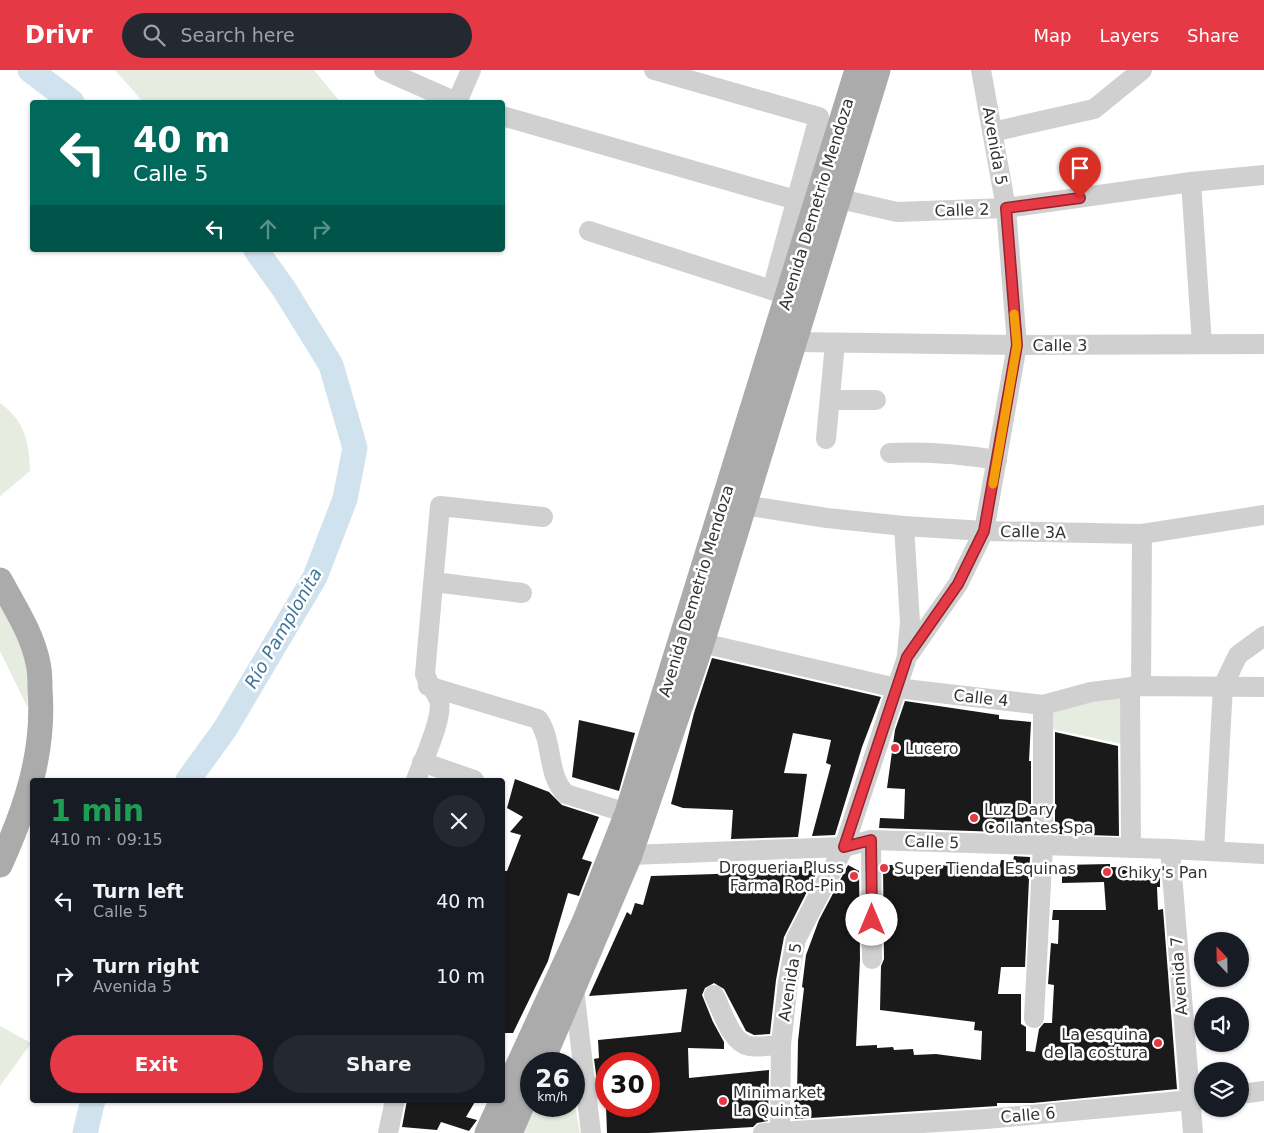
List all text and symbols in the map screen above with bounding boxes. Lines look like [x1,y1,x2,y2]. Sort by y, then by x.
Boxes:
search box [122,13,472,58]
text: Drivr [25,21,92,49]
icon: search [140,21,168,49]
text: Search here [180,24,295,46]
text: Map [1033,25,1071,46]
text: Layers [1099,25,1159,46]
text: Share [1187,25,1239,46]
street label: Avenida Demetrio Mendoza [775,96,857,312]
street label: Avenida 5 [979,105,1011,187]
icon: left [50,120,115,185]
text: 40 m [133,120,230,160]
pin [1059,147,1101,198]
icon: arrive [1066,154,1094,182]
text: Calle 5 [133,161,209,186]
street label: Calle 2 [934,200,990,220]
icon: left [201,215,229,243]
icon: ahead [254,215,282,243]
icon: right [307,215,335,243]
street label: Calle 3 [1033,336,1087,355]
street label: Avenida Demetrio Mendoza [655,483,737,699]
street label: Calle 3A [1000,522,1066,542]
water label: Río Pamplonita [240,564,326,692]
street label: Calle 4 [953,686,1009,710]
place label: Lucero [905,739,958,758]
marker: Lucero [889,742,901,754]
text: 1 min [50,793,144,828]
button: close [433,795,485,847]
place label: Luz Dary Collantes Spa [984,800,1093,837]
marker: Luz Dary Collantes Spa [968,812,980,824]
text: 410 m · 09:15 [50,830,163,849]
street label: Calle 5 [904,832,960,852]
place label: Drogueria Pluss Farma Rod-Pin [719,858,844,895]
place label: Super Tienda Esquinas [894,859,1076,878]
marker: Super Tienda Esquinas [878,862,890,874]
place label: Chiky's Pan [1117,863,1208,882]
marker: Chiky's Pan [1101,866,1113,878]
marker: Drogueria Pluss Farma Rod-Pin [848,870,860,882]
text: Turn left [93,880,184,902]
icon: left [50,887,78,915]
text: 40 m [436,890,485,912]
position arrow [845,893,897,945]
text: Calle 5 [93,902,148,921]
north arrow [1194,932,1249,988]
map controls [1194,932,1249,1117]
street label: Avenida 7 [1167,936,1191,1016]
street label: Avenida 5 [774,941,806,1023]
text: Turn right [93,955,199,977]
icon: right [50,962,78,990]
text: 10 m [436,965,485,987]
text: Avenida 5 [93,977,172,996]
button: sound [1194,997,1249,1052]
place label: La esquina de la costura [1044,1025,1148,1062]
button: Exit [50,1035,263,1093]
button: Share [273,1035,485,1093]
marker: La esquina de la costura [1152,1037,1164,1049]
speed limit sign: 30 [595,1052,660,1117]
button: layers [1194,1062,1249,1117]
text: 26 [535,1064,570,1093]
place label: Minimarket La Quinta [733,1083,823,1120]
text: km/h [537,1090,568,1104]
marker: Minimarket La Quinta [717,1095,729,1107]
street label: Calle 6 [1000,1103,1056,1127]

